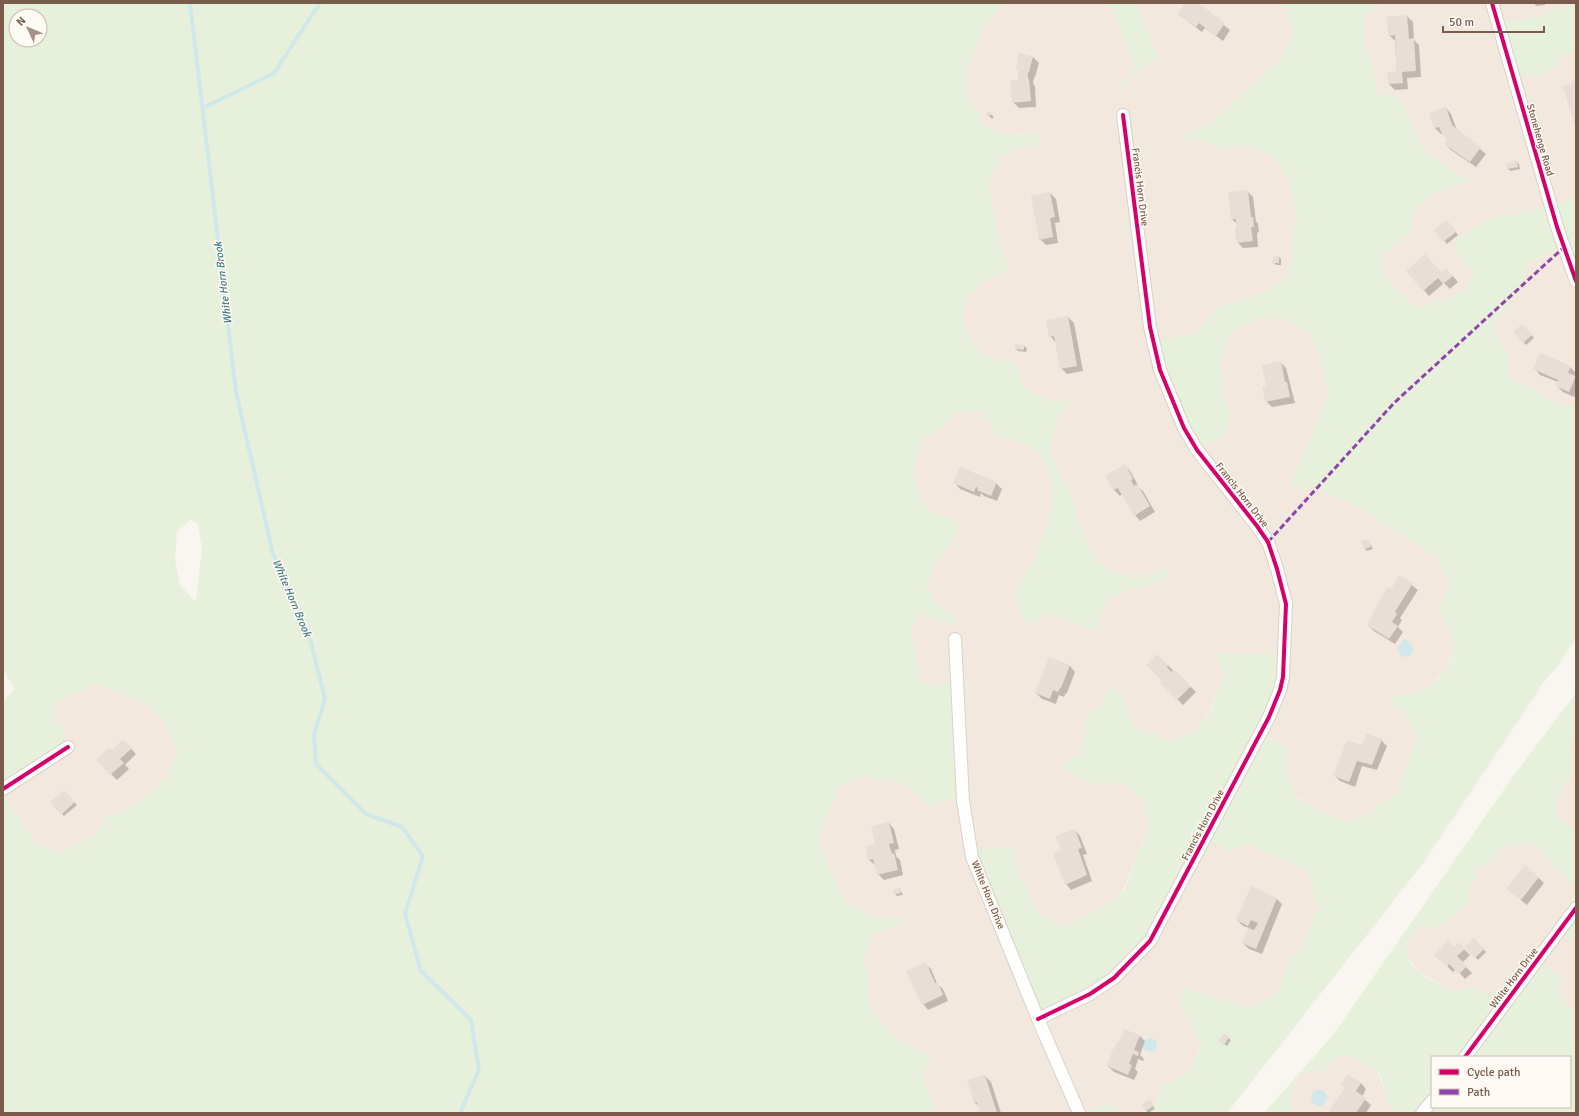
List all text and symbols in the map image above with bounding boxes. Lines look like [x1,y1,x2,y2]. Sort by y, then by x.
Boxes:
north arrow [8,8,48,48]
scale bar [1443,8,1544,34]
text: N [14,14,29,29]
text: 50 m [1449,15,1474,30]
street label: Stonehenge Road [1524,103,1556,177]
street label: Francis Horn Drive [1129,147,1151,227]
water label: White Horn Brook [211,240,234,325]
street label: Francis Horn Drive [1213,460,1271,530]
water label: White Horn Brook [270,557,315,640]
street label: Francis Horn Drive [1179,787,1227,863]
street label: White Horn Drive [969,859,1007,931]
street label: White Horn Drive [1487,945,1541,1011]
legend [1431,1056,1571,1108]
text: Cycle path [1467,1065,1520,1080]
text: Path [1467,1085,1490,1100]

